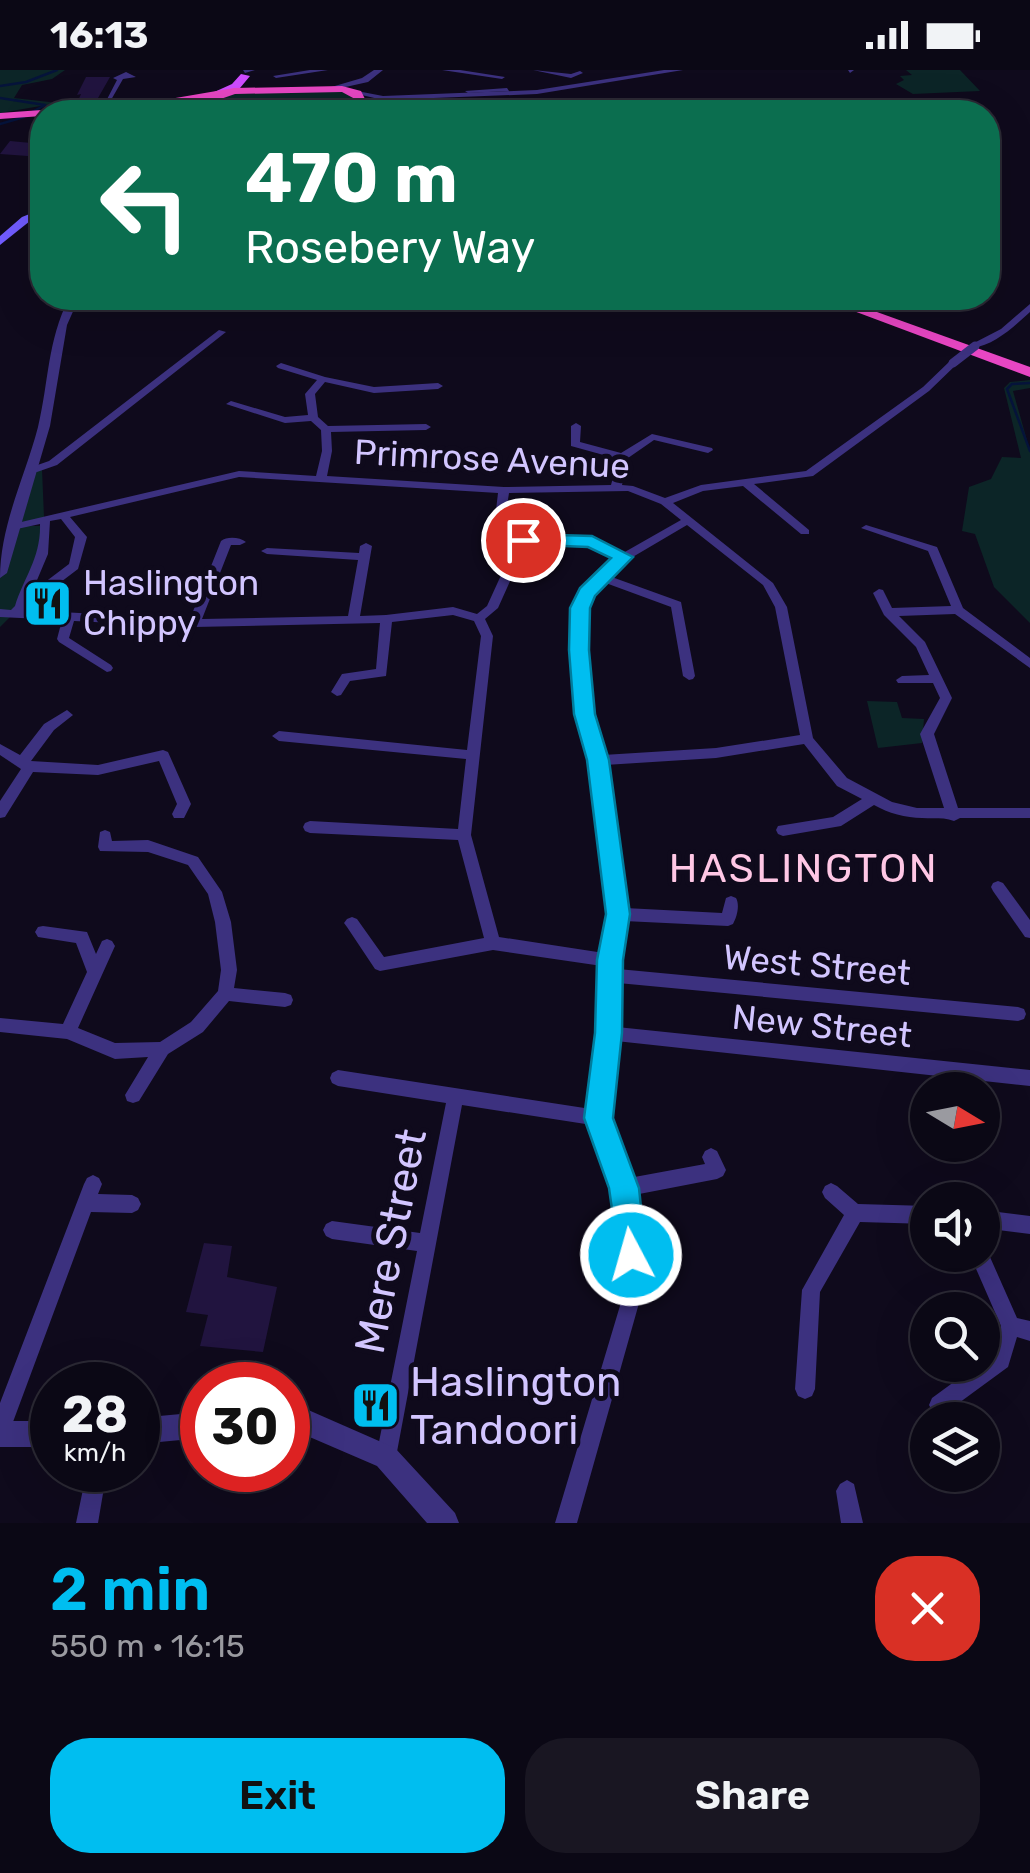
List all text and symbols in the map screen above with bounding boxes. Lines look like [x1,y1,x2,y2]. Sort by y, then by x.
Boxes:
text: 16:13 [50,12,149,58]
text: 470 m [245,137,458,220]
icon: left [80,140,210,270]
text: Rosebery Way [245,221,535,274]
street label: Primrose Avenue [353,431,631,487]
pin [481,498,566,583]
icon: arrive [496,513,551,568]
place label: Haslington Chippy [83,562,259,644]
restaurant icon: Haslington Chippy [22,577,74,629]
district label: HASLINGTON [669,845,939,892]
street label: West Street [721,936,913,994]
street label: New Street [730,996,914,1056]
north arrow [910,1072,1000,1162]
map controls [910,1072,1000,1492]
street label: Mere Street [345,1125,437,1358]
button: sound [910,1182,1000,1272]
position arrow [579,1203,683,1307]
button: search [910,1292,1000,1382]
place label: Haslington Tandoori [410,1357,621,1455]
speed limit sign: 30 [180,1362,310,1492]
restaurant icon: Haslington Tandoori [349,1379,401,1431]
text: 28 [62,1385,128,1445]
button: layers [910,1402,1000,1492]
text: km/h [64,1438,126,1467]
text: 2 min [50,1554,210,1625]
button: close [875,1556,980,1661]
text: 550 m · 16:15 [50,1627,245,1665]
button: Exit [50,1738,505,1853]
button: Share [525,1738,980,1853]

